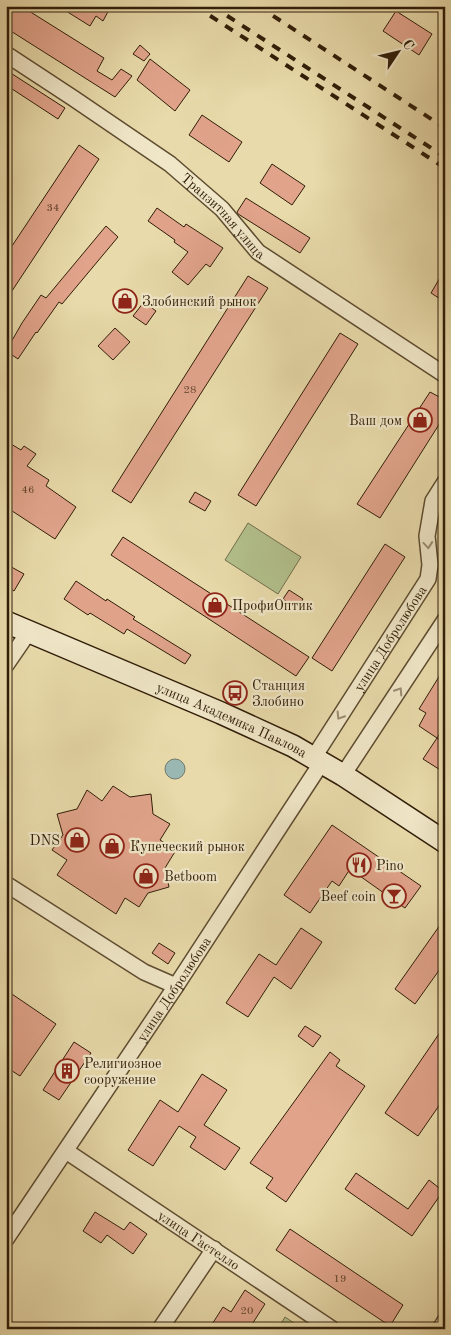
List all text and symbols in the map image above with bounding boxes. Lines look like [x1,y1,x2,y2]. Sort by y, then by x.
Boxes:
north arrow [374,28,424,78]
text: С [399,37,416,53]
street label: Транзитная улица [178,171,267,262]
house number: 34 [47,203,59,214]
shop icon: Злобинский рынок [112,288,138,314]
place label: Злобинский рынок [142,295,256,309]
house number: 28 [184,385,196,396]
shop icon: Ваш дом [407,407,433,433]
place label: Ваш дом [349,414,402,428]
house number: 46 [22,485,34,496]
one-way arrow [422,541,433,549]
street label: улица Добролюбова [352,584,430,694]
shop icon: ПрофиОптик [202,592,228,618]
place label: ПрофиОптик [232,599,313,614]
place label: Станция Злобино [252,679,305,709]
street label: улица Академика Павлова [154,680,309,761]
bus stop icon: Станция Злобино [222,680,248,706]
one-way arrow [392,687,402,696]
one-way arrow [337,711,347,720]
shop icon: DNS [64,827,90,853]
shop icon: Купеческий рынок [99,833,125,859]
place label: DNS [30,834,60,848]
place label: Купеческий рынок [130,840,245,854]
restaurant icon: Pino [346,852,372,878]
place label: Pino [376,859,404,873]
shop icon: Betboom [133,863,159,889]
place label: Betboom [164,870,217,884]
bar icon: Beef coin [381,883,407,909]
place label: Beef coin [321,890,376,904]
street label: улица Добролюбова [135,935,214,1044]
place label: Религиозное сооружение [84,1057,161,1087]
building icon: Религиозное сооружение [54,1058,80,1084]
street label: улица Гастелло [155,1209,242,1273]
house number: 19 [334,1274,346,1285]
house number: 20 [241,1306,253,1317]

